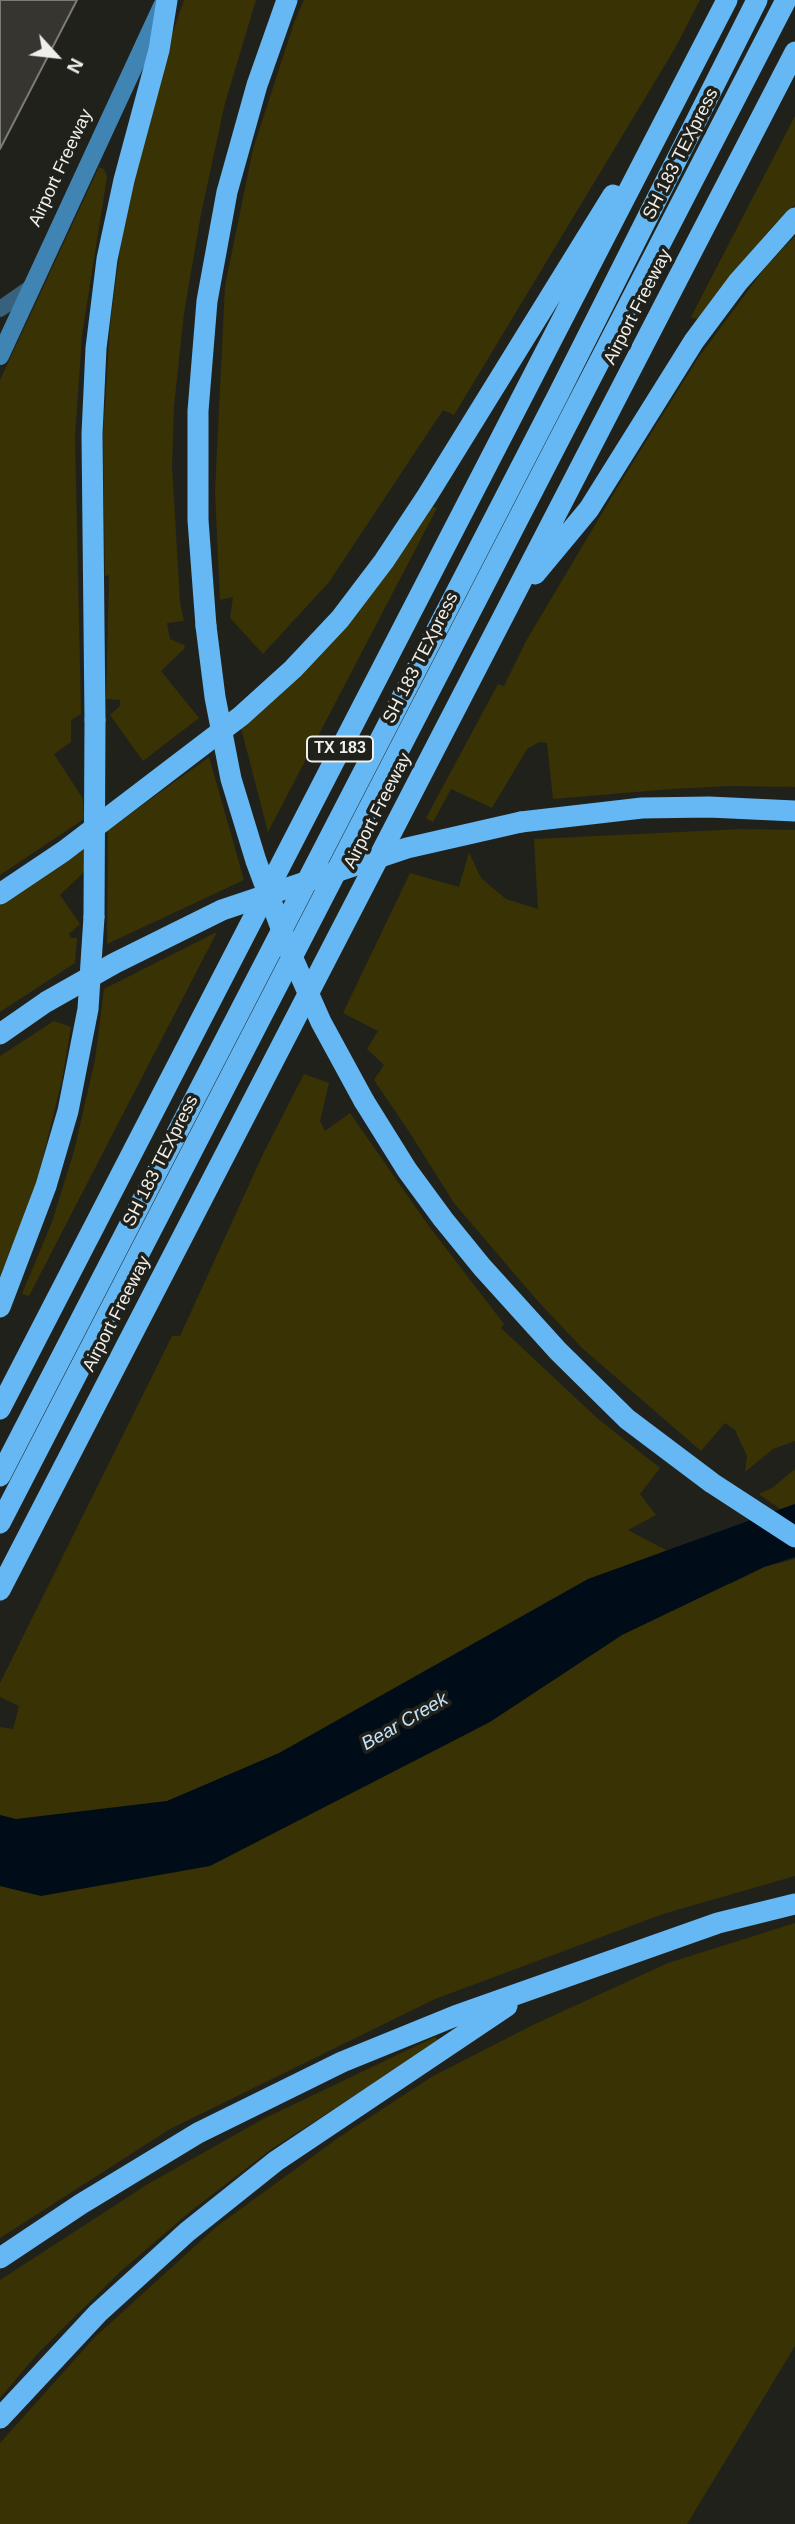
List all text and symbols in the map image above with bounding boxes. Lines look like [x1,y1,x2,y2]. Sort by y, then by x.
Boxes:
north arrow [21,21,91,91]
text: N [63,55,88,77]
street label: SH 183 TEXpress [639,85,723,223]
street label: Airport Freeway [24,106,98,230]
street label: Airport Freeway [600,246,676,368]
street label: SH 183 TEXpress [379,589,463,727]
road number: TX 183 [307,736,373,762]
street label: Airport Freeway [340,750,416,872]
street label: SH 183 TEXpress [119,1092,203,1230]
street label: Airport Freeway [79,1253,155,1375]
water label: Bear Creek [358,1688,452,1756]

